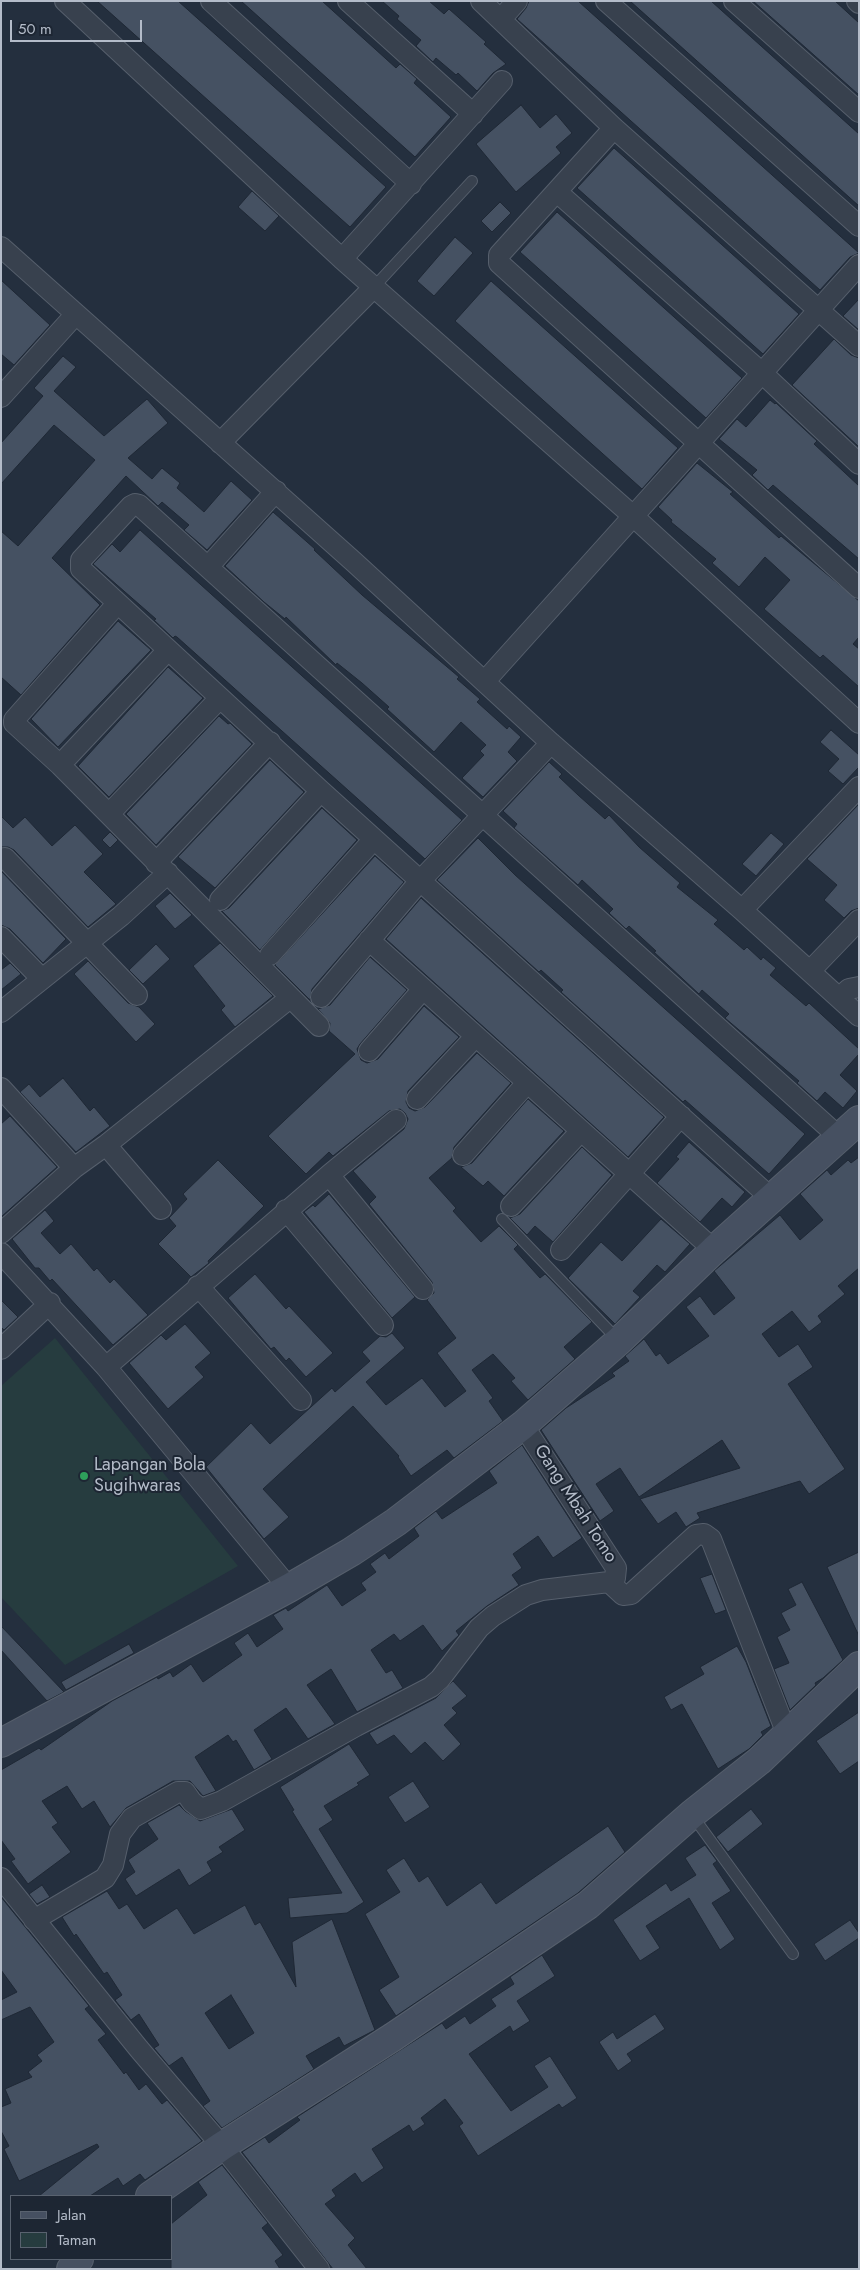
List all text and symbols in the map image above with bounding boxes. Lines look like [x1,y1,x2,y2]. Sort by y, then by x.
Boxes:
scale bar [12,10,145,42]
text: 50 m [18,18,52,40]
street label: Gang Mbah Tomo [529,1441,621,1567]
place label: Lapangan Bola Sugihwaras [94,1455,206,1498]
marker: Lapangan Bola Sugihwaras [78,1470,90,1482]
legend [10,2195,172,2260]
text: Jalan [57,2204,86,2226]
text: Taman [57,2229,96,2251]

